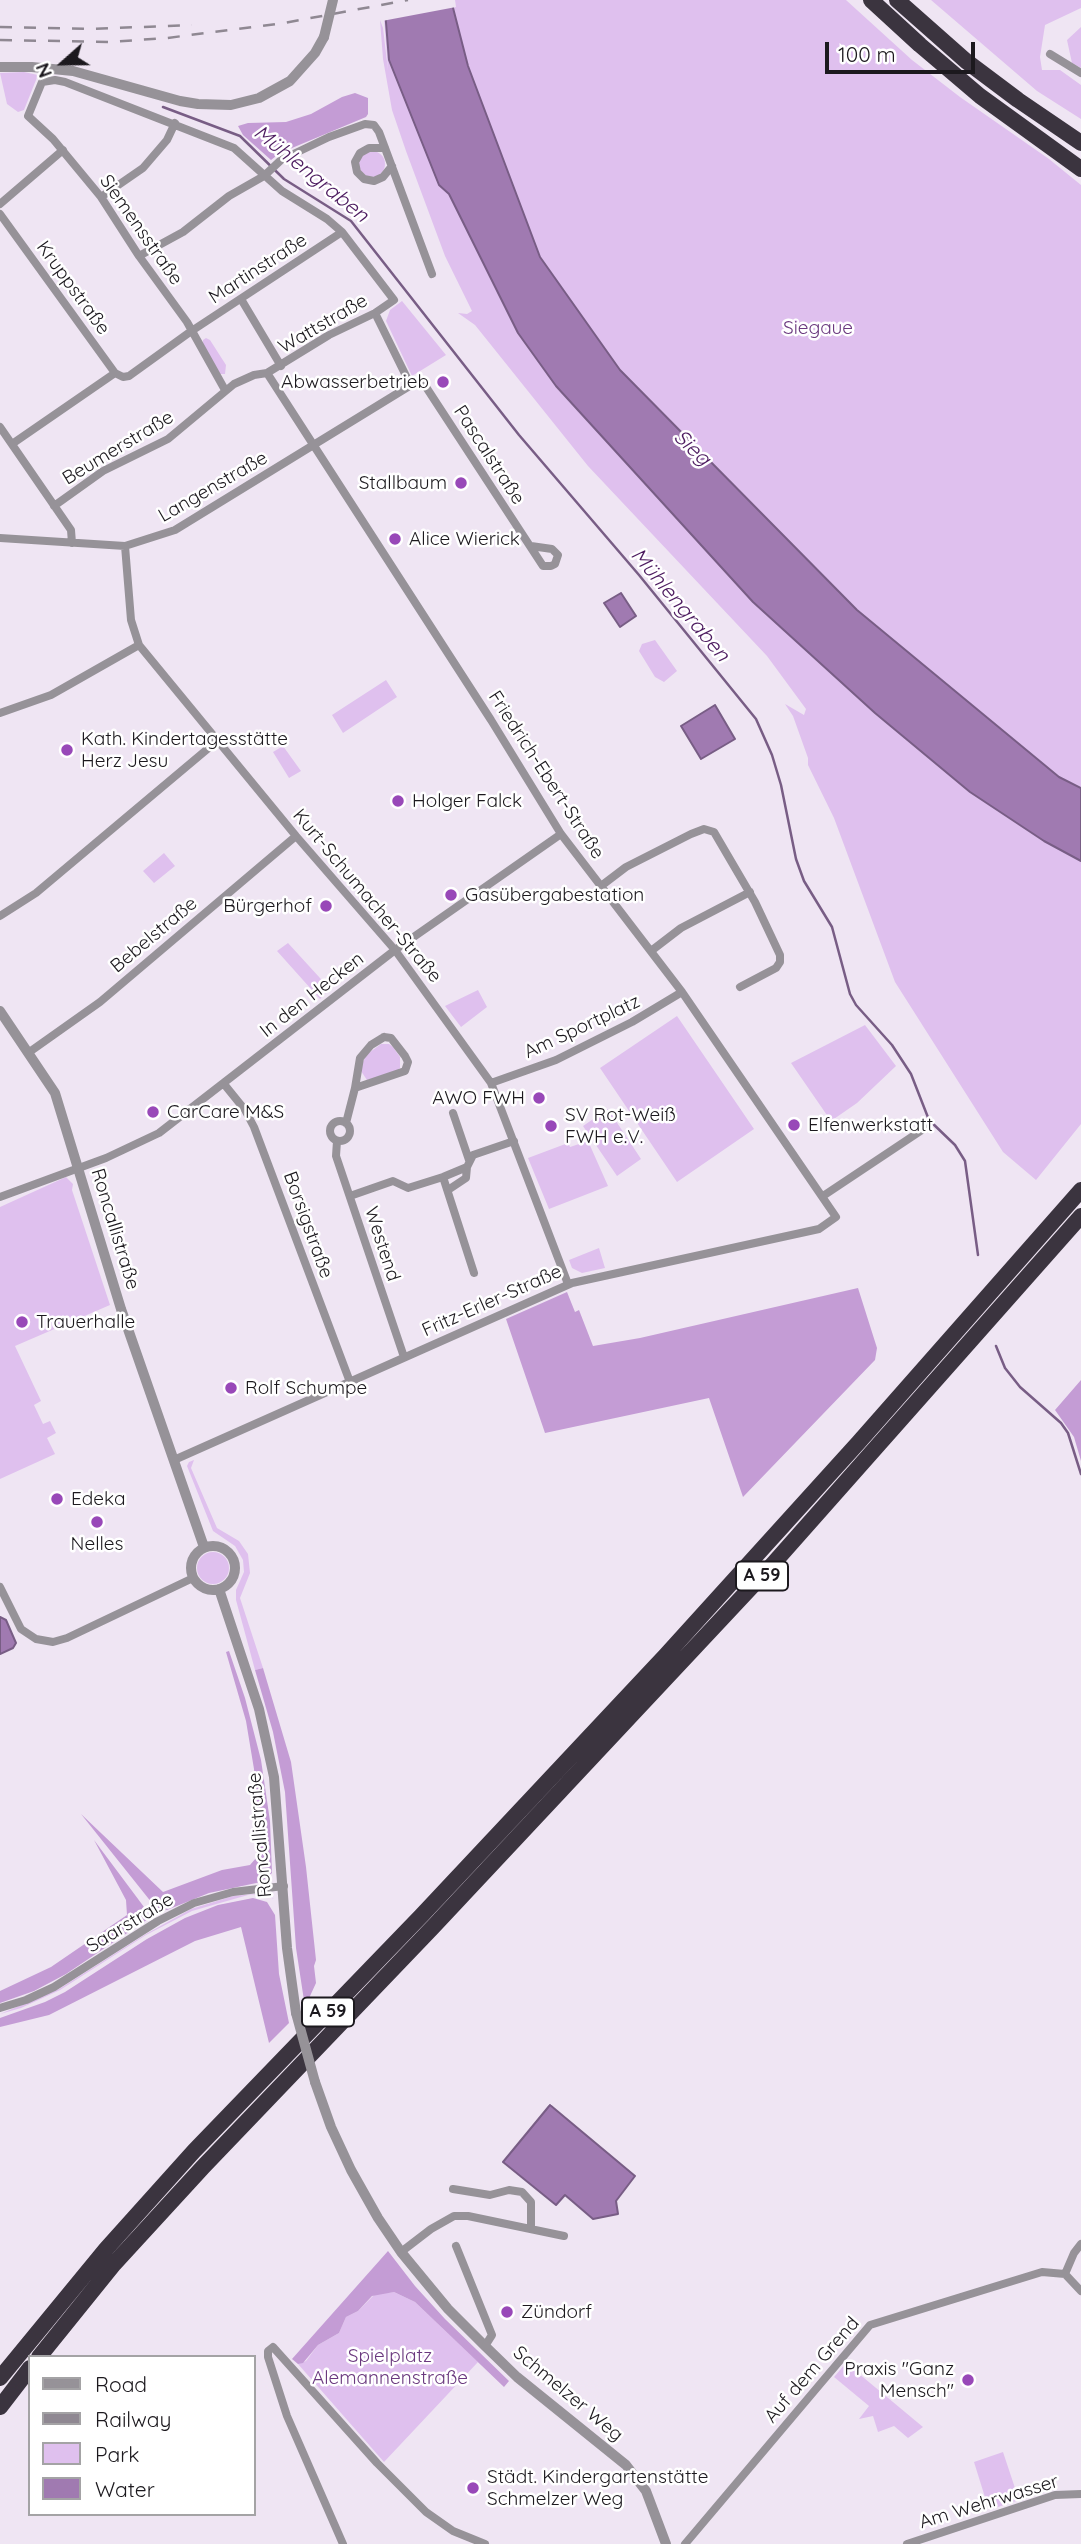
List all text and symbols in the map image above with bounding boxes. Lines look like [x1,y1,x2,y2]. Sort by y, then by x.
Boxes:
north arrow [28,28,98,98]
scale bar [829,28,979,72]
text: 100 m [838,41,896,67]
text: N [30,60,57,81]
water label: Mühlengraben [249,120,373,228]
street label: Siemensstraße [94,170,188,290]
street label: Martinstraße [205,229,311,309]
street label: Kruppstraße [31,237,115,339]
street label: Wattstraße [274,289,372,359]
park label: Siegaue [783,317,853,339]
place label: Abwasserbetrieb [281,371,429,393]
marker: Abwasserbetrieb [435,374,451,390]
street label: Pascalstraße [449,401,529,509]
street label: Beumerstraße [58,406,178,490]
water label: Sieg [668,425,716,471]
street label: Langenstraße [154,447,272,527]
place label: Stallbaum [359,472,447,494]
marker: Stallbaum [453,475,469,491]
place label: Alice Wierick [409,528,520,550]
marker: Alice Wierick [387,531,403,547]
water label: Mühlengraben [625,543,735,667]
street label: Friedrich-Ebert-Straße [483,687,609,863]
place label: Kath. Kindertagesstätte Herz Jesu [81,728,288,772]
marker: Kath. Kindertagesstätte Herz Jesu [59,742,75,758]
place label: Holger Falck [412,790,522,812]
marker: Holger Falck [390,793,406,809]
street label: Kurt-Schumacher-Straße [288,805,446,987]
place label: Gasübergabestation [465,884,644,906]
marker: Gasübergabestation [443,887,459,903]
street label: Bebelstraße [106,892,202,978]
place label: Bürgerhof [223,895,312,917]
marker: Bürgerhof [318,898,334,914]
street label: In den Hecken [256,948,368,1042]
street label: Am Sportplatz [520,990,644,1064]
place label: AWO FWH [432,1087,525,1109]
marker: AWO FWH [531,1090,547,1106]
place label: CarCare M&S [167,1101,284,1123]
marker: CarCare M&S [145,1104,161,1120]
place label: SV Rot-Weiß FWH e.V. [565,1104,676,1148]
place label: Elfenwerkstatt [808,1114,933,1136]
marker: Elfenwerkstatt [786,1117,802,1133]
marker: SV Rot-Weiß FWH e.V. [543,1118,559,1134]
street label: Roncallistraße [86,1166,144,1292]
street label: Borsigstraße [278,1168,338,1282]
street label: Westend [359,1204,405,1284]
street label: Fritz-Erler-Straße [419,1260,565,1342]
place label: Trauerhalle [36,1311,135,1333]
marker: Trauerhalle [14,1314,30,1330]
place label: Rolf Schumpe [245,1377,367,1399]
marker: Rolf Schumpe [223,1380,239,1396]
place label: Edeka [71,1488,126,1510]
marker: Edeka [49,1491,65,1507]
marker: Nelles [89,1514,105,1530]
place label: Nelles [71,1533,123,1555]
road number: A 59 [736,1562,788,1590]
street label: Roncallistraße [243,1772,277,1898]
street label: Saarstraße [82,1888,178,1958]
road number: A 59 [302,1998,354,2026]
place label: Zündorf [521,2301,592,2323]
marker: Zündorf [499,2304,515,2320]
street label: Auf dem Grend [760,2312,864,2428]
street label: Schmelzer Weg [508,2341,628,2447]
park label: Spielplatz Alemannenstraße [312,2345,468,2389]
legend [28,2355,256,2516]
place label: Praxis "Ganz Mensch" [844,2358,954,2402]
text: Road [95,2371,147,2397]
marker: Praxis "Ganz Mensch" [960,2372,976,2388]
text: Railway [95,2406,171,2432]
text: Park [95,2441,139,2467]
place label: Städt. Kindergartenstätte Schmelzer Weg [487,2466,708,2510]
street label: Am Wehrwasser [917,2470,1061,2534]
text: Water [95,2476,155,2502]
marker: Städt. Kindergartenstätte Schmelzer Weg [465,2480,481,2496]

